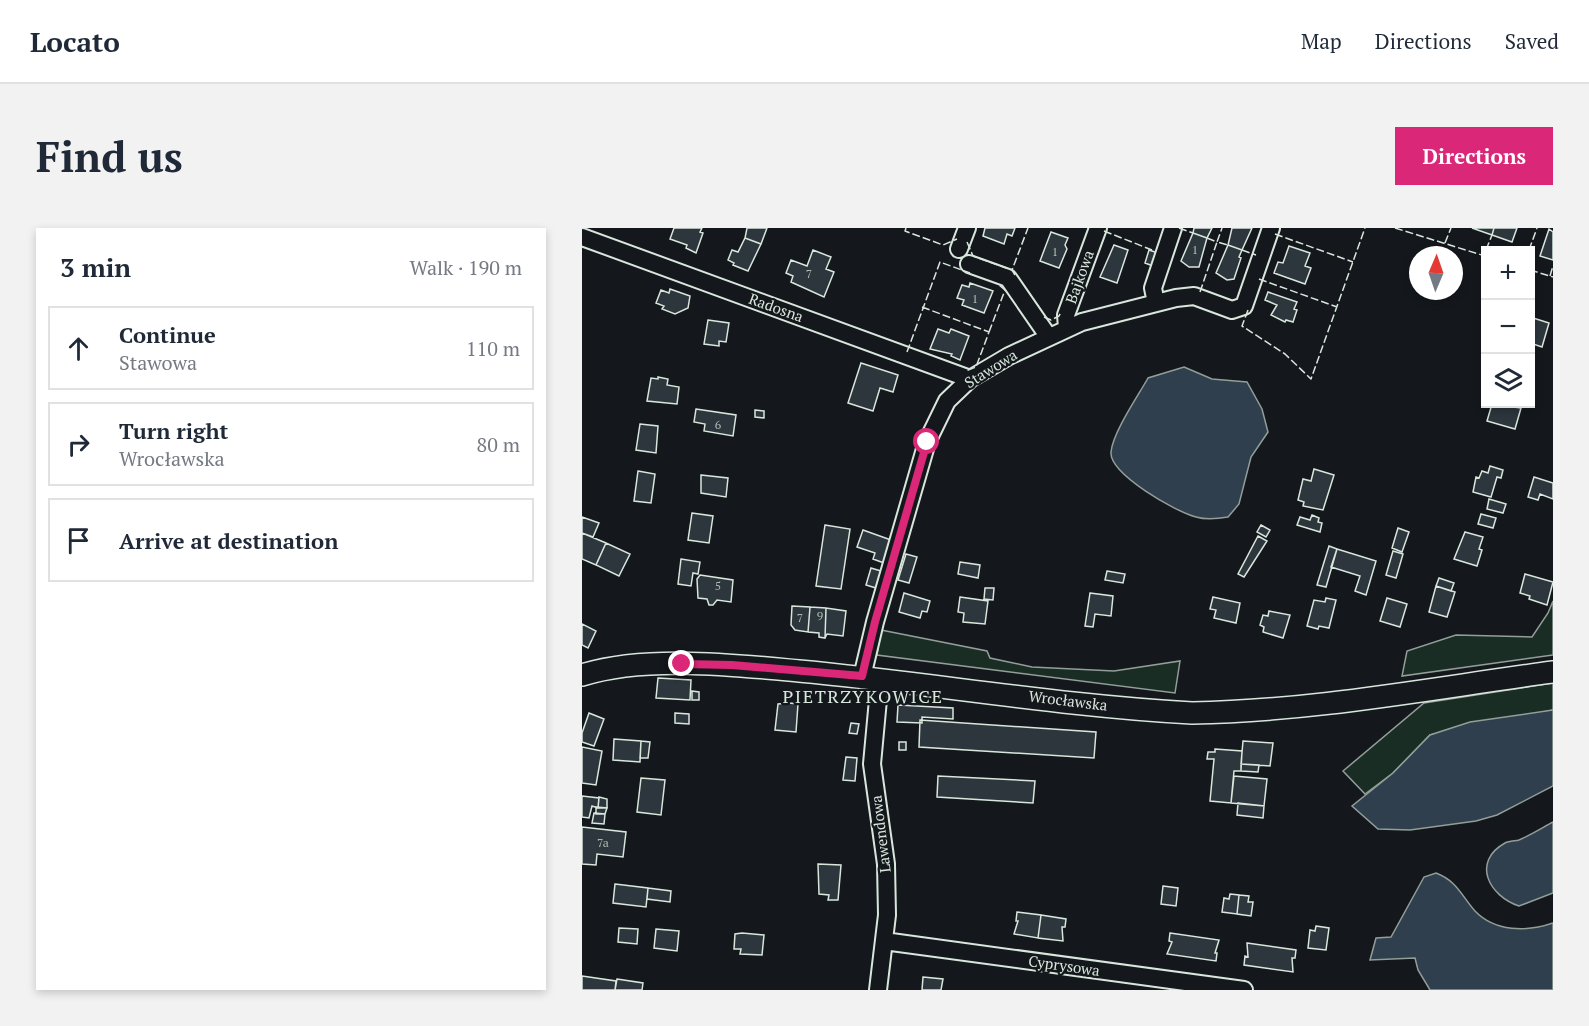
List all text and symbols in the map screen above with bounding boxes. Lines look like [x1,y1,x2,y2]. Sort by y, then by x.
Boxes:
text: Locato [30,23,120,60]
text: Map [1301,27,1342,55]
text: Directions [1375,27,1472,55]
text: Saved [1505,27,1559,55]
button: Directions [1395,127,1553,185]
text: Find us [36,128,183,184]
house number: 1 [1192,242,1198,257]
house number: 1 [1052,244,1058,259]
north arrow [1409,246,1463,300]
map controls [1481,246,1535,408]
button: + [1481,246,1535,300]
street label: Bajkowa [1060,247,1098,306]
text: 3 min [60,250,131,284]
text: Walk · 190 m [410,254,522,281]
house number: 7 [806,266,812,281]
street label: Radosna [746,288,807,326]
house number: 1 [972,291,978,306]
button: − [1481,300,1535,354]
text: Continue [119,320,216,349]
icon: ahead [62,332,95,365]
text: 110 m [466,335,520,362]
street label: Stawowa [960,344,1021,392]
text: Stawowa [119,349,197,376]
button: layers [1481,354,1535,408]
text: Turn right [119,416,228,445]
house number: 6 [715,417,722,432]
icon: right [62,428,95,461]
route start [913,428,939,454]
text: 80 m [477,431,520,458]
text: Wrocławska [119,445,225,472]
icon: arrive [62,524,95,557]
text: Arrive at destination [119,526,338,555]
house number: 5 [715,578,721,593]
house number: 9 [817,608,823,623]
house number: 7 [797,610,803,625]
route end [668,650,694,676]
district label: PIETRZYKOWICE [783,684,943,708]
street label: Wrocławska [1028,685,1109,715]
street label: Lawendowa [865,794,895,874]
house number: 7a [597,835,609,850]
street label: Cyprysowa [1027,950,1102,980]

